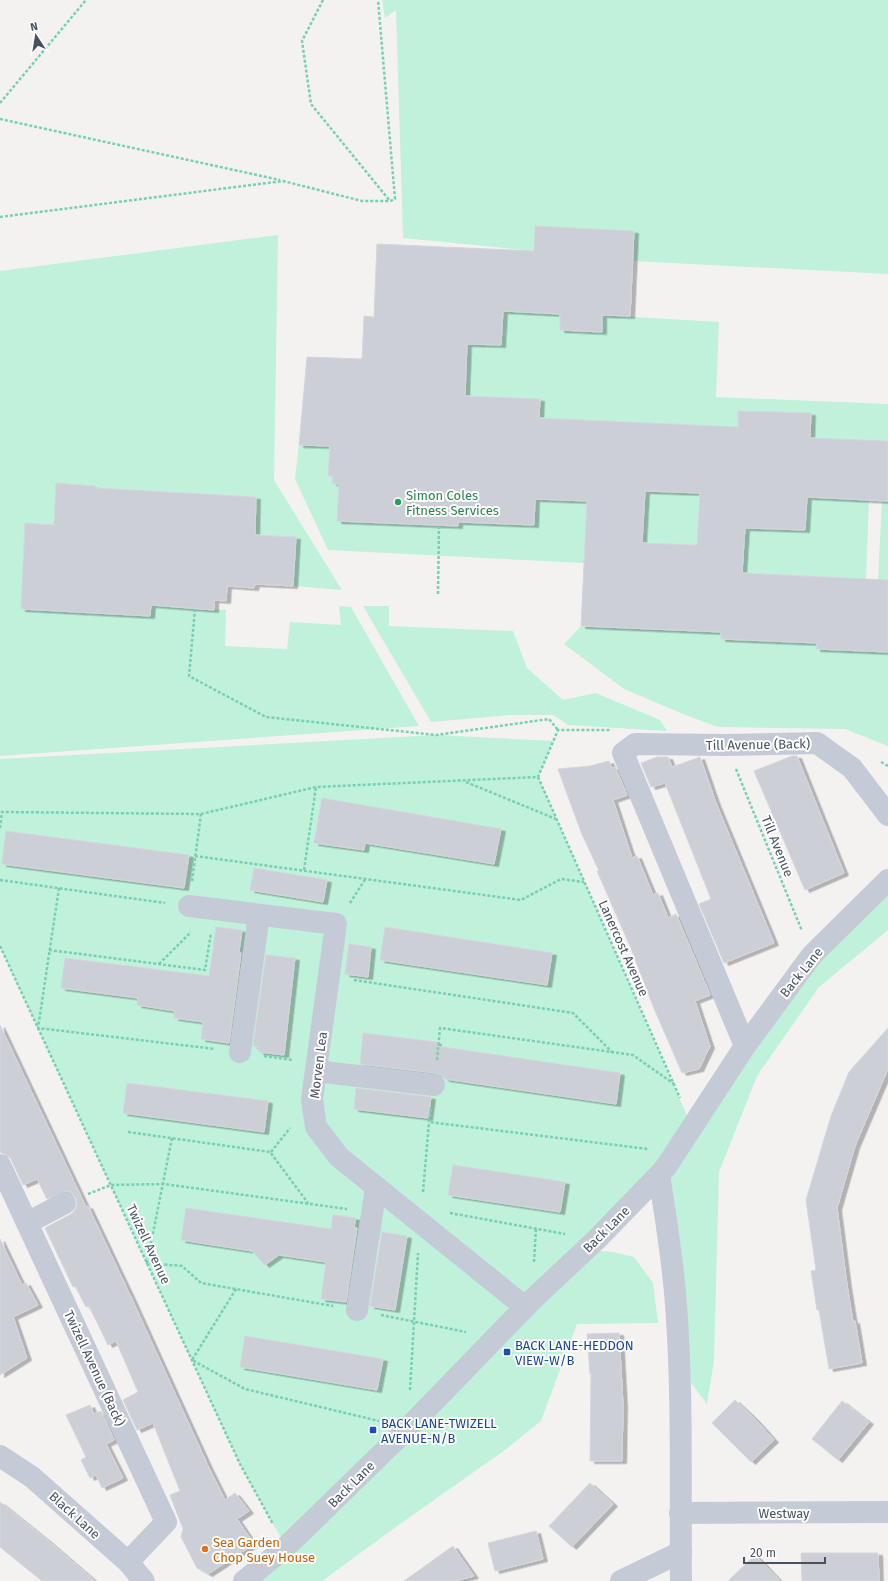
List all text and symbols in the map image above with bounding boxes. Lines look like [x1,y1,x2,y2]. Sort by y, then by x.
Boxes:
north arrow [16,16,56,56]
text: N [29,20,39,34]
place label: Simon Coles Fitness Services [406,488,499,518]
marker: Simon Coles Fitness Services [393,497,403,507]
street label: Till Avenue (Back) [706,736,810,753]
street label: Till Avenue [758,813,797,879]
street label: Lanercost Avenue [596,898,651,999]
street label: Back Lane [777,945,826,1000]
street label: Morven Lea [307,1031,330,1099]
street label: Twizell Avenue [124,1202,174,1286]
street label: Back Lane [580,1203,633,1256]
street label: Twizell Avenue (Back) [61,1308,128,1428]
place label: BACK LANE-HEDDON VIEW-W/B [515,1338,634,1368]
marker: BACK LANE-HEDDON VIEW-W/B [502,1347,512,1357]
place label: BACK LANE-TWIZELL AVENUE-N/B [381,1416,497,1446]
marker: BACK LANE-TWIZELL AVENUE-N/B [368,1425,378,1435]
street label: Back Lane [325,1458,378,1511]
street label: Black Lane [46,1489,103,1542]
street label: Westway [759,1506,810,1521]
place label: Sea Garden Chop Suey House [213,1535,315,1565]
scale bar [744,1539,825,1565]
marker: Sea Garden Chop Suey House [200,1544,210,1554]
text: 20 m [750,1546,776,1560]

